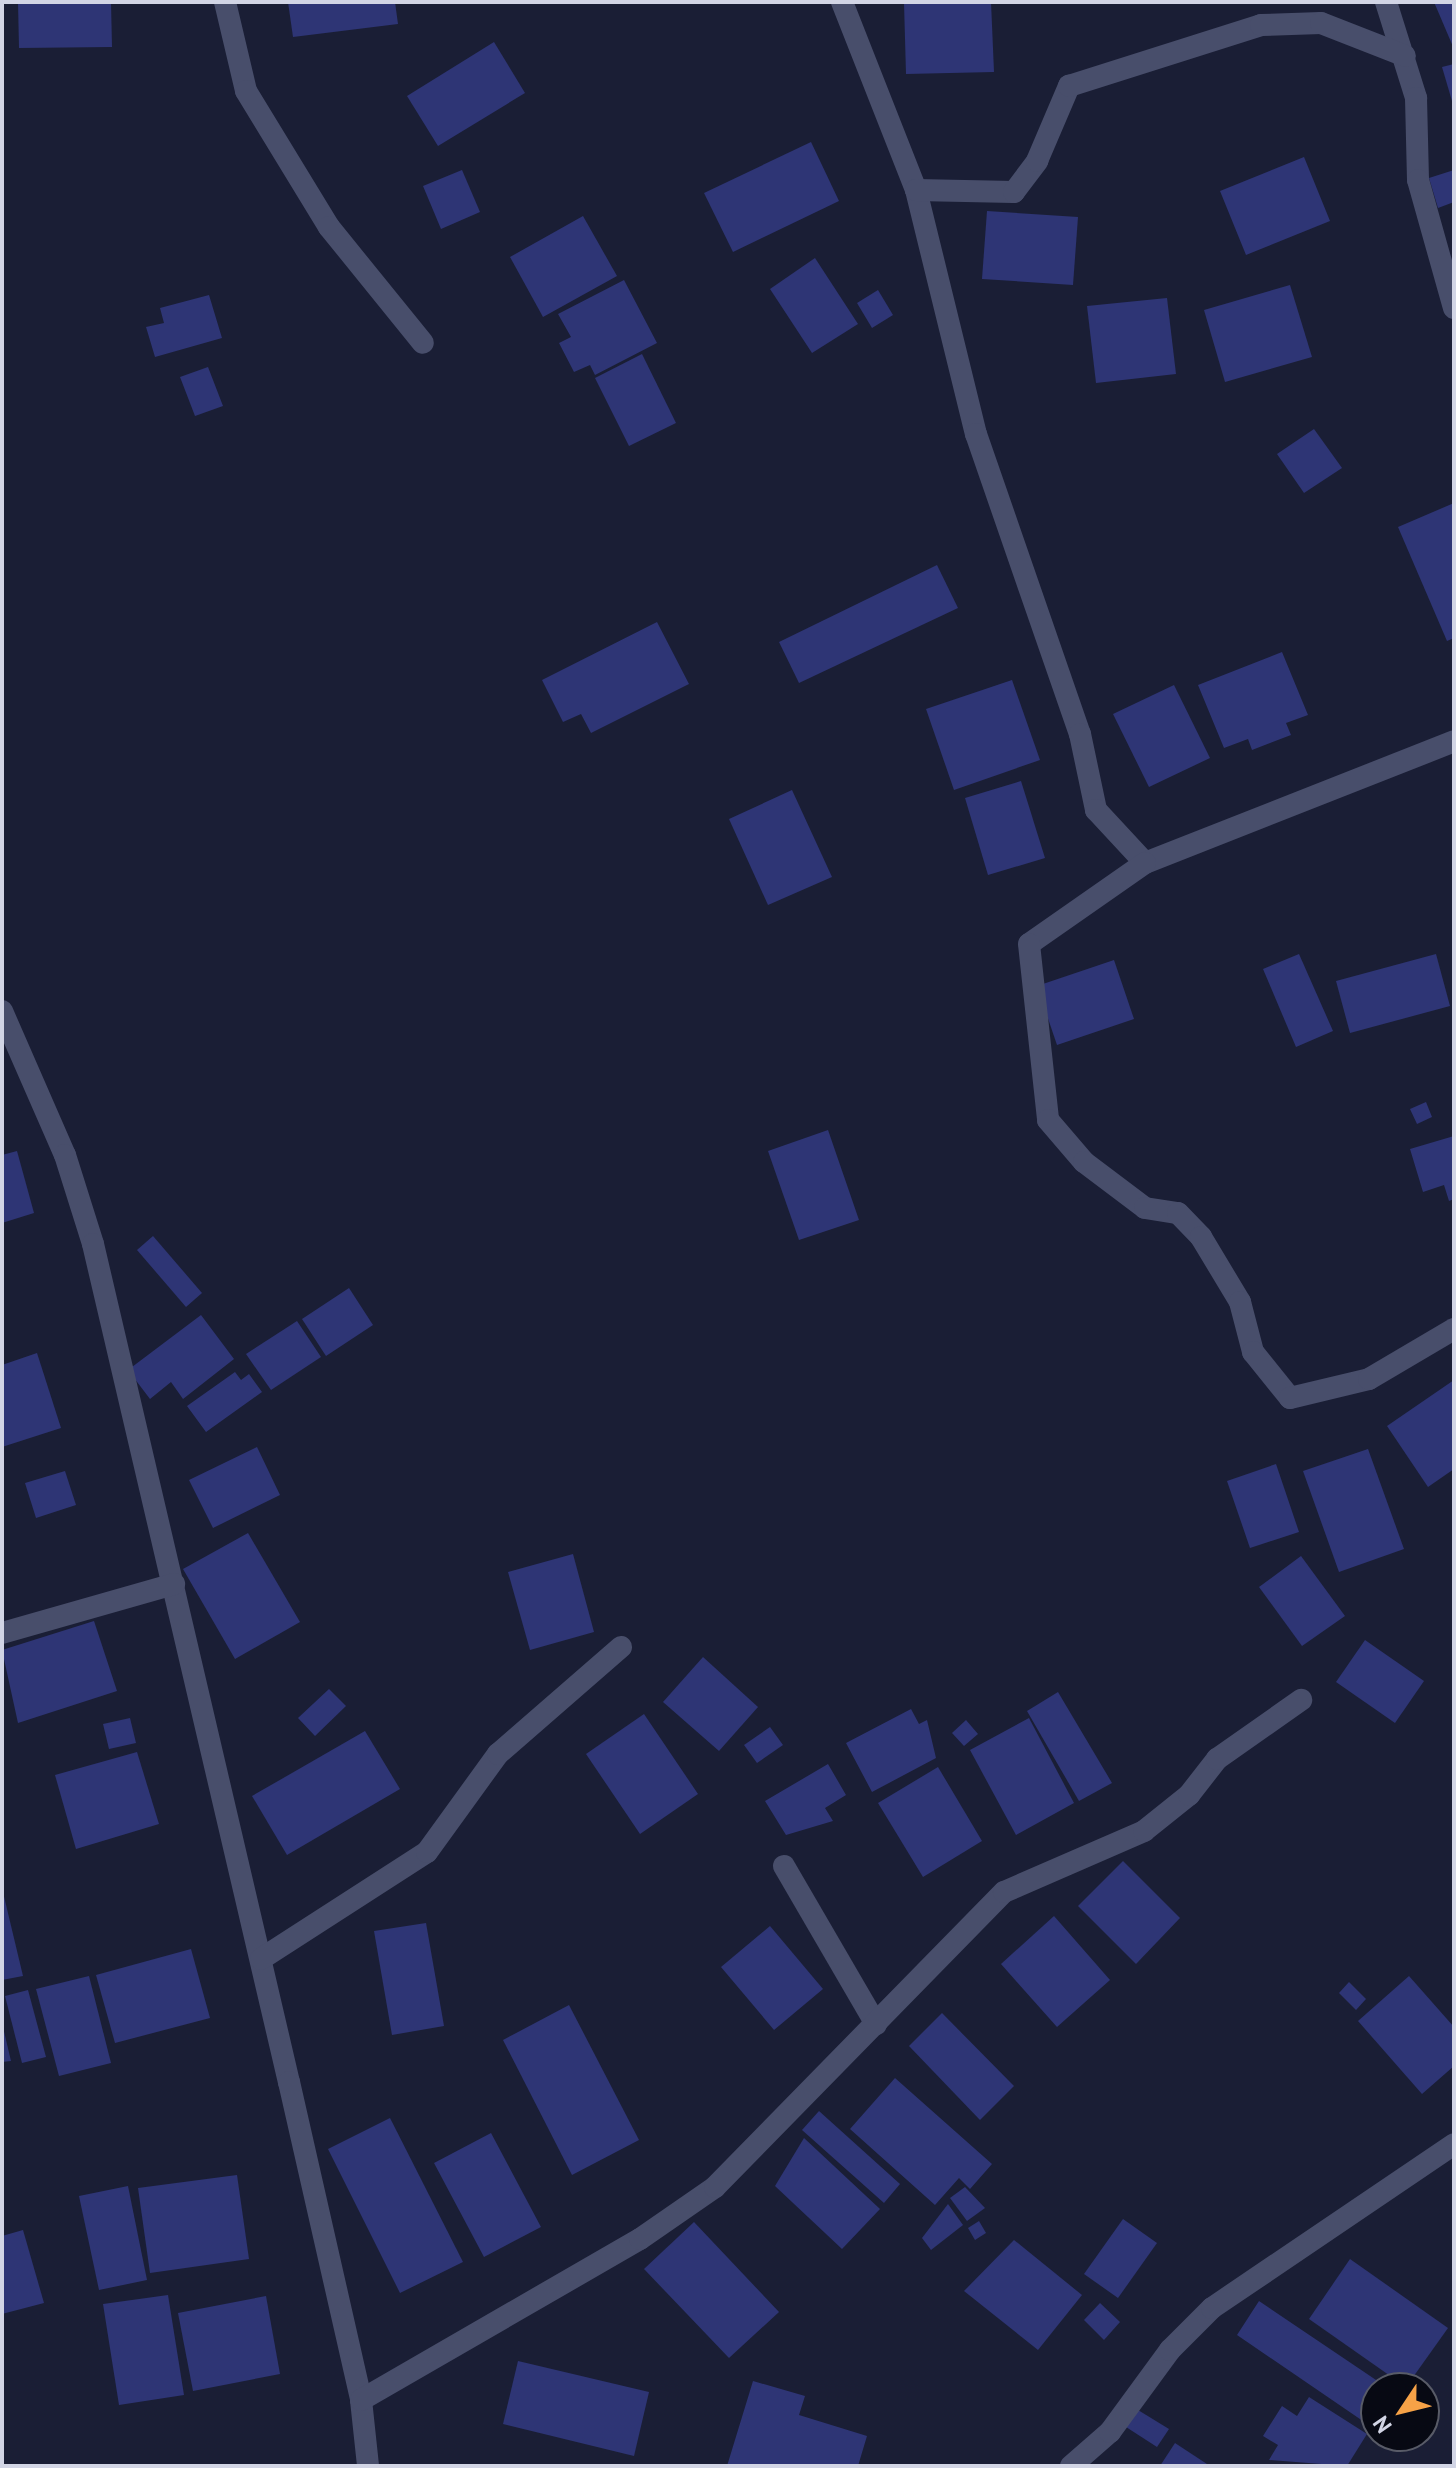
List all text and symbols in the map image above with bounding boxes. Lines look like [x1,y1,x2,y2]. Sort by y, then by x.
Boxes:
north arrow [1360,2372,1440,2452]
text: N [1366,2411,1398,2439]

